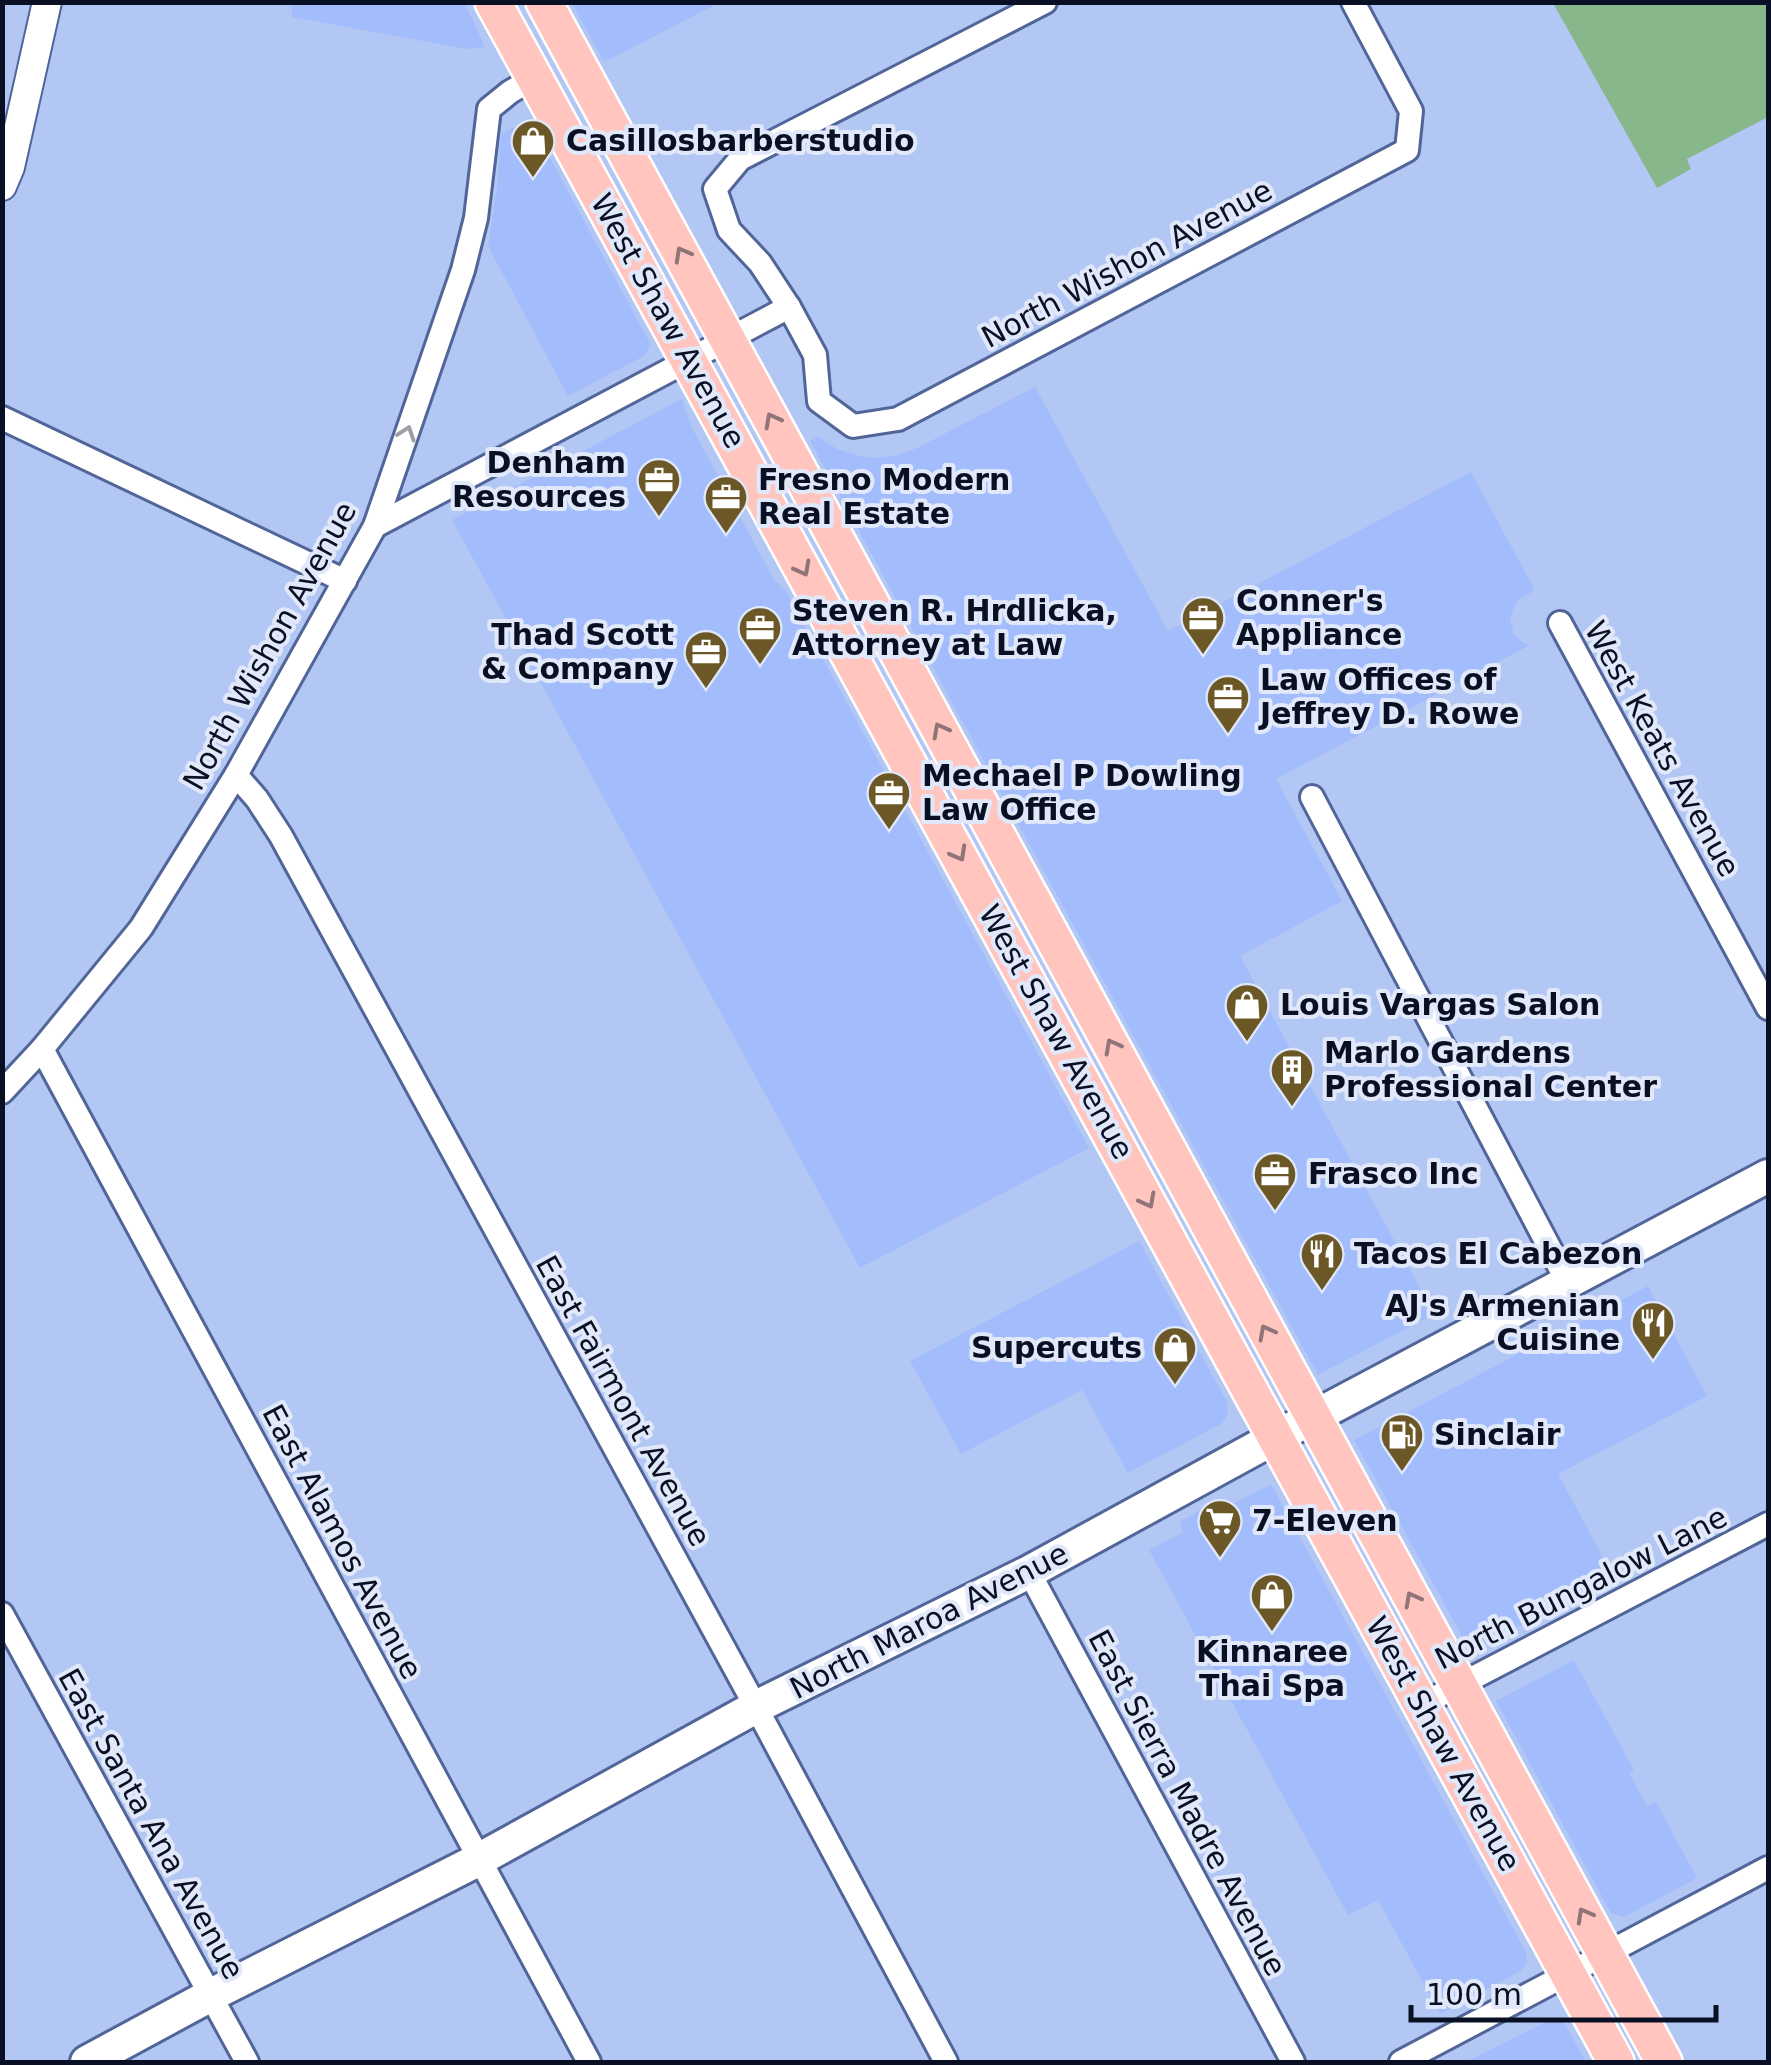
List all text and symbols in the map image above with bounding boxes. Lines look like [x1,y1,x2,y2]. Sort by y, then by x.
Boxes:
shop icon: Casillosbarberstudio [510,118,556,179]
place label: Casillosbarberstudio [566,123,915,158]
street label: North Wishon Avenue [976,172,1278,355]
street label: West Shaw Avenue [584,188,753,454]
one-way arrow [675,247,694,265]
one-way arrow [765,413,785,431]
one-way arrow [395,426,415,443]
place label: Denham Resources [452,445,626,514]
office icon: Denham Resources [636,457,682,518]
place label: Fresno Modern Real Estate [758,462,1010,531]
office icon: Fresno Modern Real Estate [703,474,749,535]
street label: North Wishon Avenue [176,496,363,796]
one-way arrow [791,558,811,576]
place label: Conner's Appliance [1236,583,1402,652]
place label: Steven R. Hrdlicka, Attorney at Law [792,593,1117,662]
office icon: Conner's Appliance [1180,595,1226,656]
office icon: Steven R. Hrdlicka, Attorney at Law [737,605,783,666]
street label: West Keats Avenue [1578,615,1747,883]
place label: Thad Scott & Company [481,617,674,686]
office icon: Thad Scott & Company [683,629,729,690]
place label: Law Offices of Jeffrey D. Rowe [1258,662,1519,731]
office icon: Law Offices of Jeffrey D. Rowe [1205,674,1251,735]
one-way arrow [933,722,952,740]
place label: Mechael P Dowling Law Office [922,758,1242,827]
office icon: Mechael P Dowling Law Office [866,770,912,831]
one-way arrow [946,844,966,862]
street label: West Shaw Avenue [972,899,1141,1165]
shop icon: Louis Vargas Salon [1224,982,1270,1043]
place label: Louis Vargas Salon [1280,987,1600,1022]
place label: Marlo Gardens Professional Center [1324,1035,1657,1104]
one-way arrow [1104,1039,1124,1057]
building icon: Marlo Gardens Professional Center [1269,1047,1315,1108]
office icon: Frasco Inc [1252,1151,1298,1212]
place label: Frasco Inc [1308,1156,1479,1191]
one-way arrow [1135,1190,1155,1208]
restaurant icon: Tacos El Cabezon [1299,1231,1345,1292]
place label: Tacos El Cabezon [1354,1236,1642,1271]
street label: East Fairmont Avenue [529,1249,718,1552]
place label: AJ's Armenian Cuisine [1385,1288,1620,1357]
restaurant icon: AJ's Armenian Cuisine [1630,1300,1676,1361]
shop icon: Supercuts [1152,1325,1198,1386]
one-way arrow [1259,1325,1279,1343]
place label: Supercuts [971,1330,1142,1365]
street label: East Alamos Avenue [255,1399,430,1685]
fuel station icon: Sinclair [1379,1412,1425,1473]
place label: Sinclair [1434,1417,1561,1452]
supermarket icon: 7-Eleven [1197,1498,1243,1559]
street label: North Bungalow Lane [1429,1499,1733,1676]
place label: 7-Eleven [1252,1503,1398,1538]
street label: North Maroa Avenue [784,1535,1074,1706]
shop icon: Kinnaree Thai Spa [1249,1572,1295,1633]
one-way arrow [1405,1592,1425,1610]
street label: West Shaw Avenue [1359,1611,1528,1877]
street label: East Sierra Madre Avenue [1081,1624,1294,1982]
place label: Kinnaree Thai Spa [1196,1634,1348,1703]
street label: East Santa Ana Avenue [51,1663,251,1985]
one-way arrow [1577,1908,1597,1926]
scale bar [1411,1960,1716,2022]
text: 100 m [1426,1977,1522,2012]

